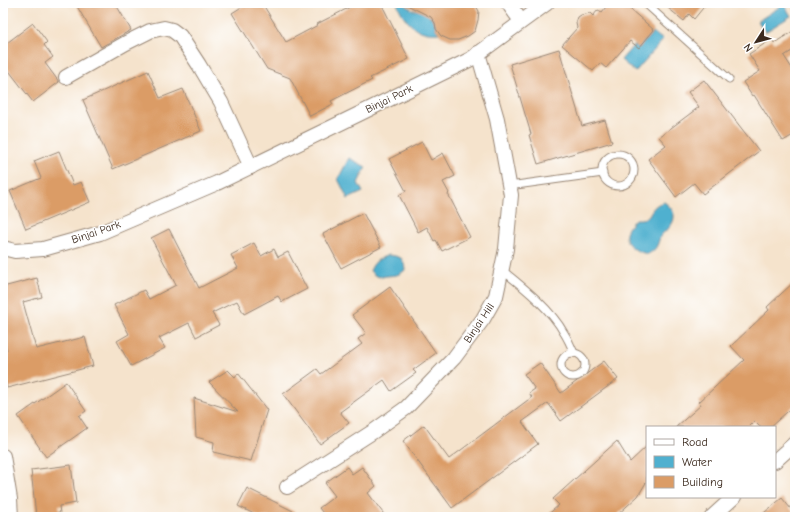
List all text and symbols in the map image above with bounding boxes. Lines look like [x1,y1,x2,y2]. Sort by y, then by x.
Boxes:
north arrow [736,22,776,62]
text: N [741,41,756,54]
street label: Binjai Park [363,82,415,116]
street label: Binjai Park [70,217,123,246]
street label: Binjai Hill [461,301,497,345]
legend [646,426,776,498]
text: Road [682,435,708,449]
text: Water [682,455,712,469]
text: Building [682,475,723,489]

